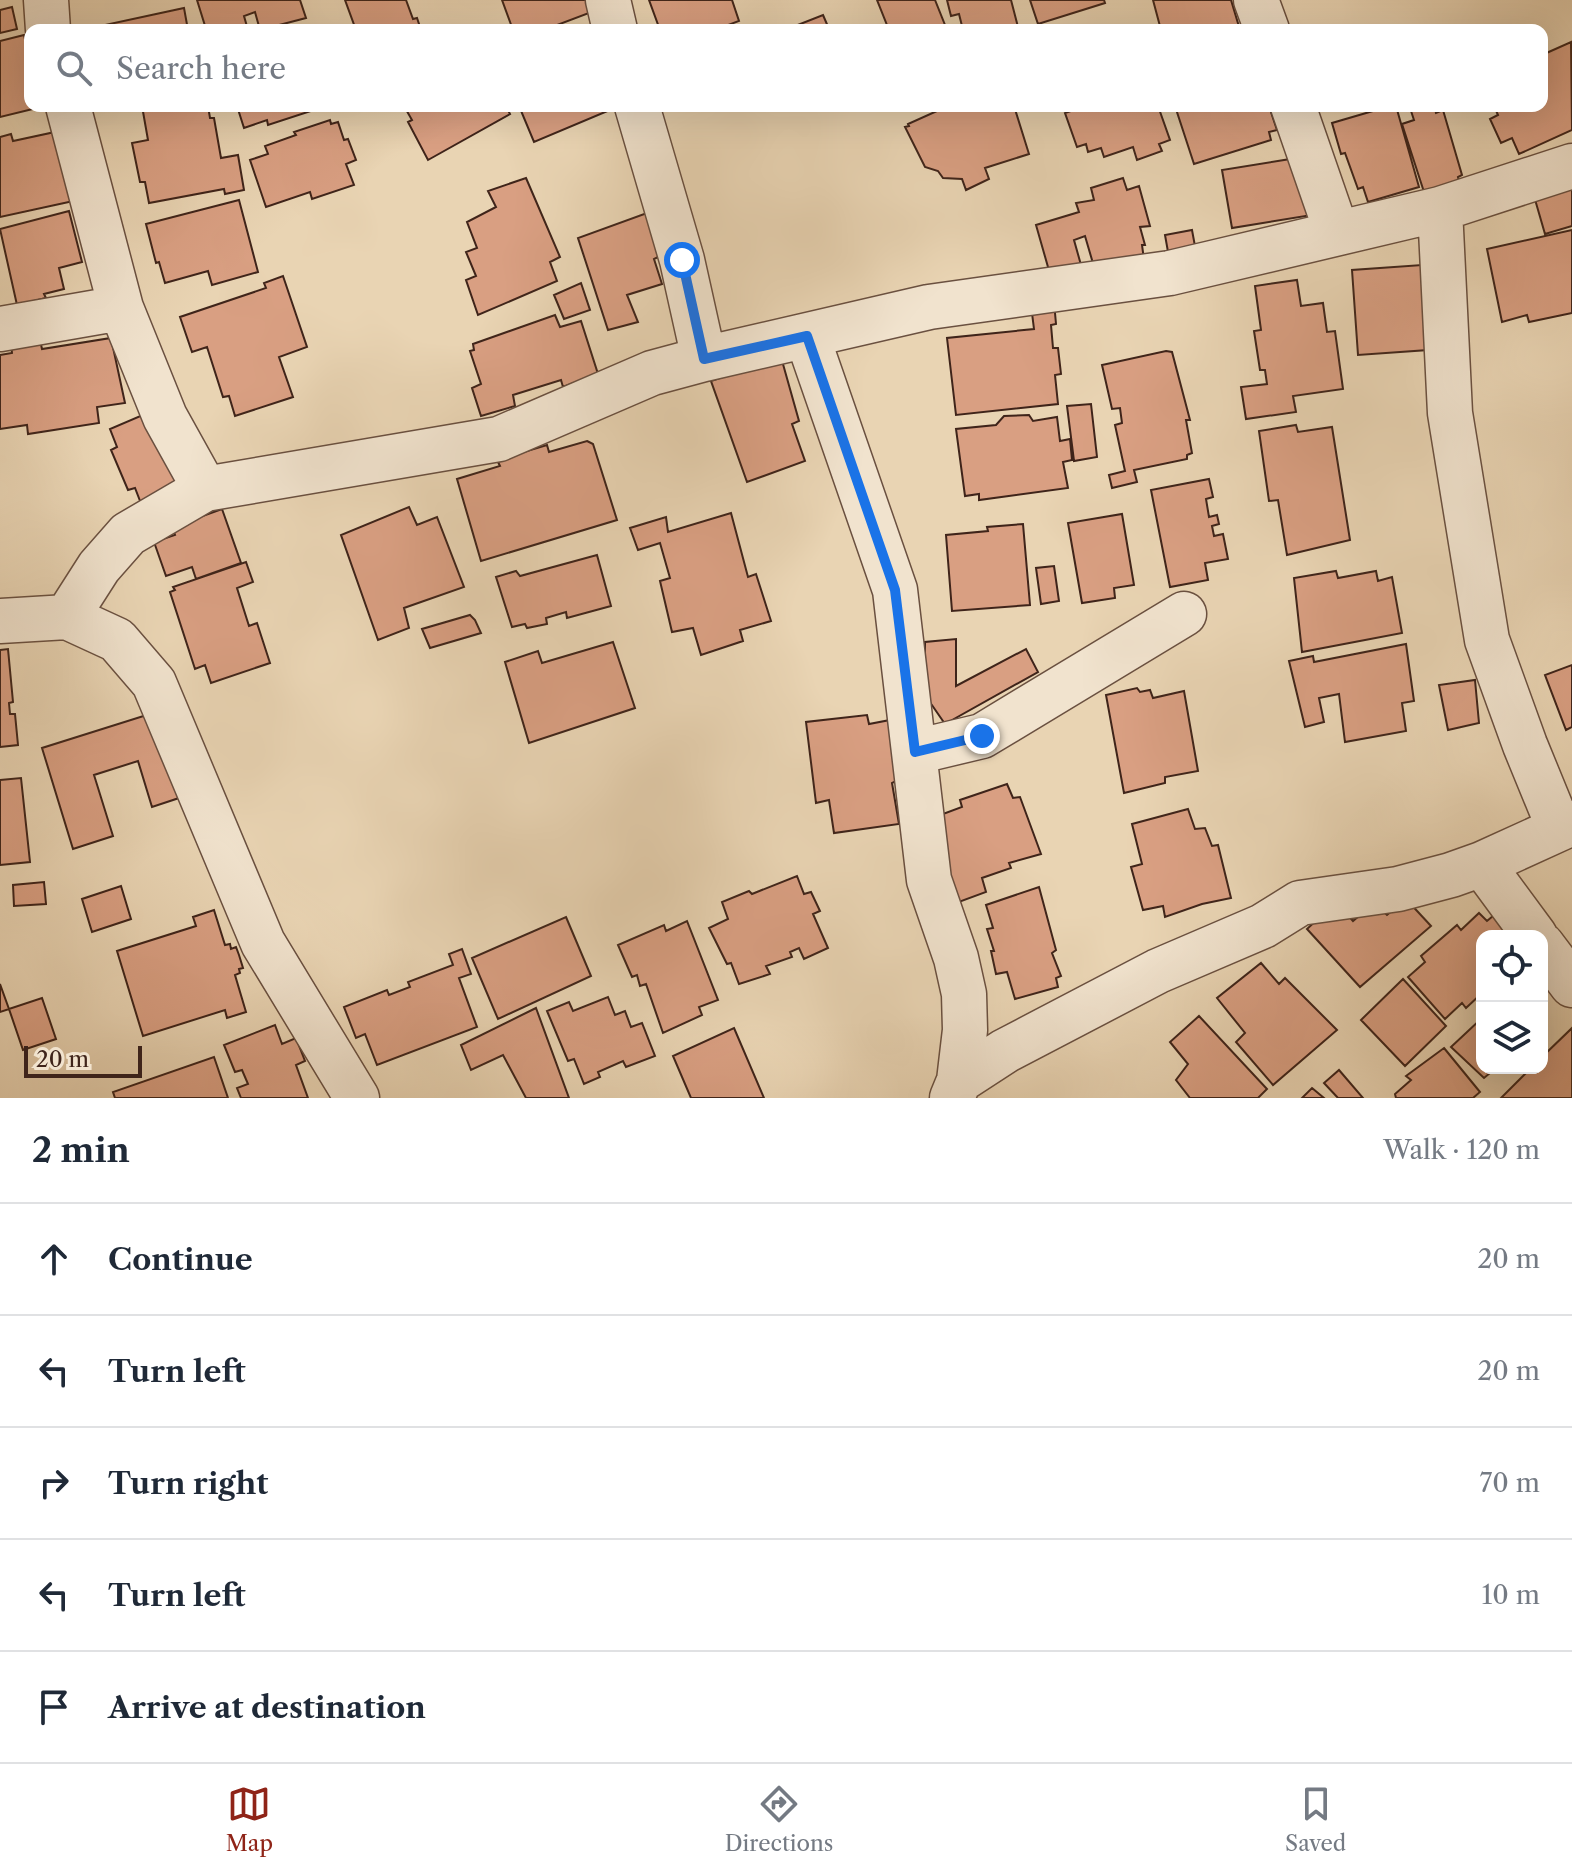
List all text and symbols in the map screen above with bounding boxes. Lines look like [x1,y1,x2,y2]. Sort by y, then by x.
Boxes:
search box [24,24,1548,112]
icon: search [52,46,96,90]
text: Search here [116,50,286,87]
route start [664,242,700,278]
route end [964,718,1000,754]
map controls [1476,930,1548,1074]
button: locate [1476,930,1548,1002]
button: layers [1476,1002,1548,1074]
scale bar [24,1042,142,1078]
text: 20 m [36,1046,89,1073]
text: 2 min [32,1129,130,1171]
text: Walk · 120 m [1383,1134,1540,1166]
icon: ahead [32,1237,76,1281]
text: Continue [108,1241,253,1278]
text: 20 m [1477,1243,1540,1275]
icon: left [32,1349,76,1393]
text: Turn left [108,1353,245,1390]
text: 20 m [1477,1355,1540,1387]
icon: right [32,1461,76,1505]
text: Turn right [108,1465,268,1502]
text: 70 m [1480,1467,1540,1499]
icon: left [32,1573,76,1617]
text: Turn left [108,1577,245,1614]
text: 10 m [1481,1579,1540,1611]
icon: arrive [32,1685,76,1729]
text: Arrive at destination [108,1689,426,1726]
tab: Map [226,1782,273,1857]
tab: Directions [725,1782,833,1857]
tab: Saved [1285,1782,1346,1857]

